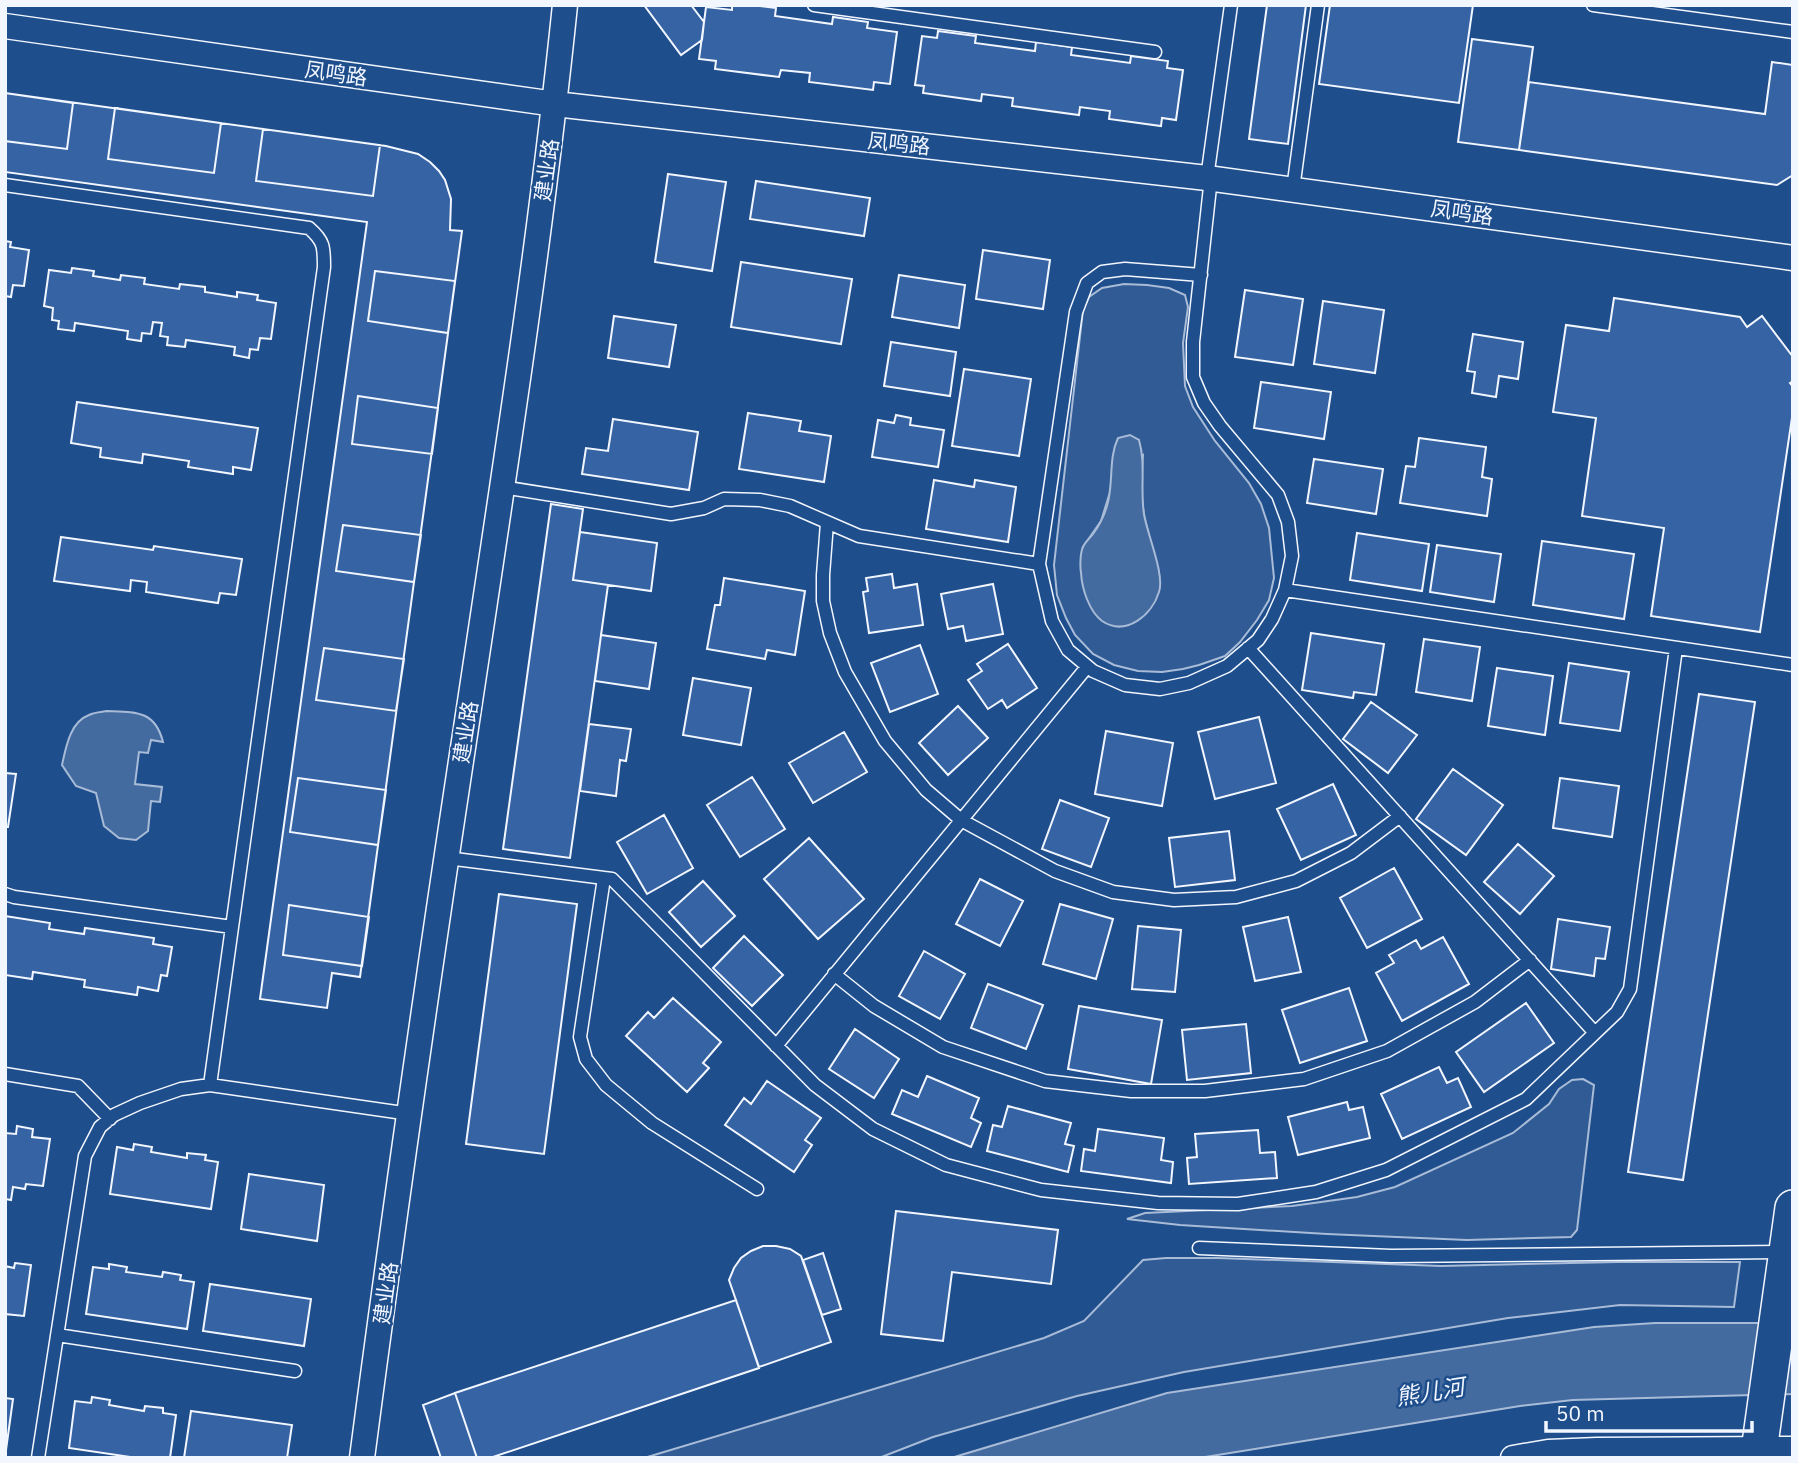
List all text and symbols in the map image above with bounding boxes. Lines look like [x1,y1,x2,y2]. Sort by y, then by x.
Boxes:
street label: 凤鸣路 [303,55,369,91]
street label: 凤鸣路 [866,126,932,160]
street label: 建业路 [528,137,564,203]
street label: 凤鸣路 [1429,194,1495,230]
street label: 建业路 [446,699,484,765]
street label: 建业路 [367,1260,403,1326]
water label: 熊儿河 [1394,1370,1470,1411]
scale bar [1546,1390,1752,1434]
text: 50 m [1556,1399,1605,1427]

